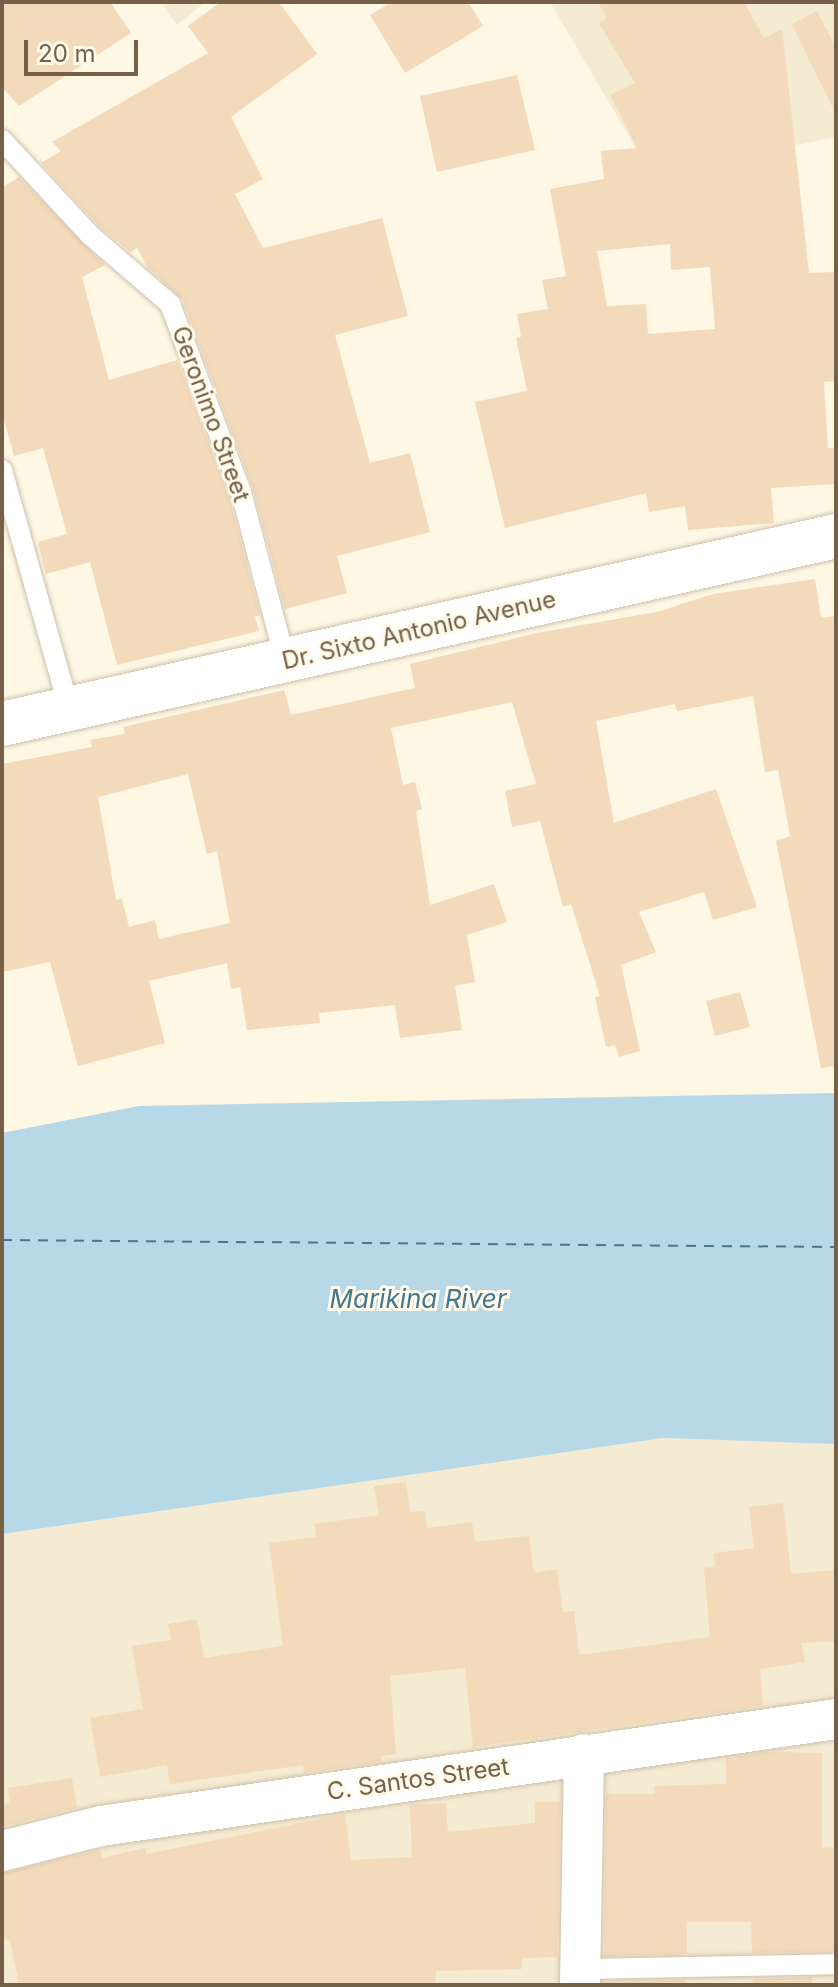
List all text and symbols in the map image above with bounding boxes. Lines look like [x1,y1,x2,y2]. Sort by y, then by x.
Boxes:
scale bar [28,24,142,74]
text: 20 m [38,39,96,68]
street label: Geronimo Street [166,322,256,506]
street label: Dr. Sixto Antonio Avenue [279,584,559,676]
water label: Marikina River [329,1283,507,1315]
street label: C. Santos Street [325,1752,511,1806]

